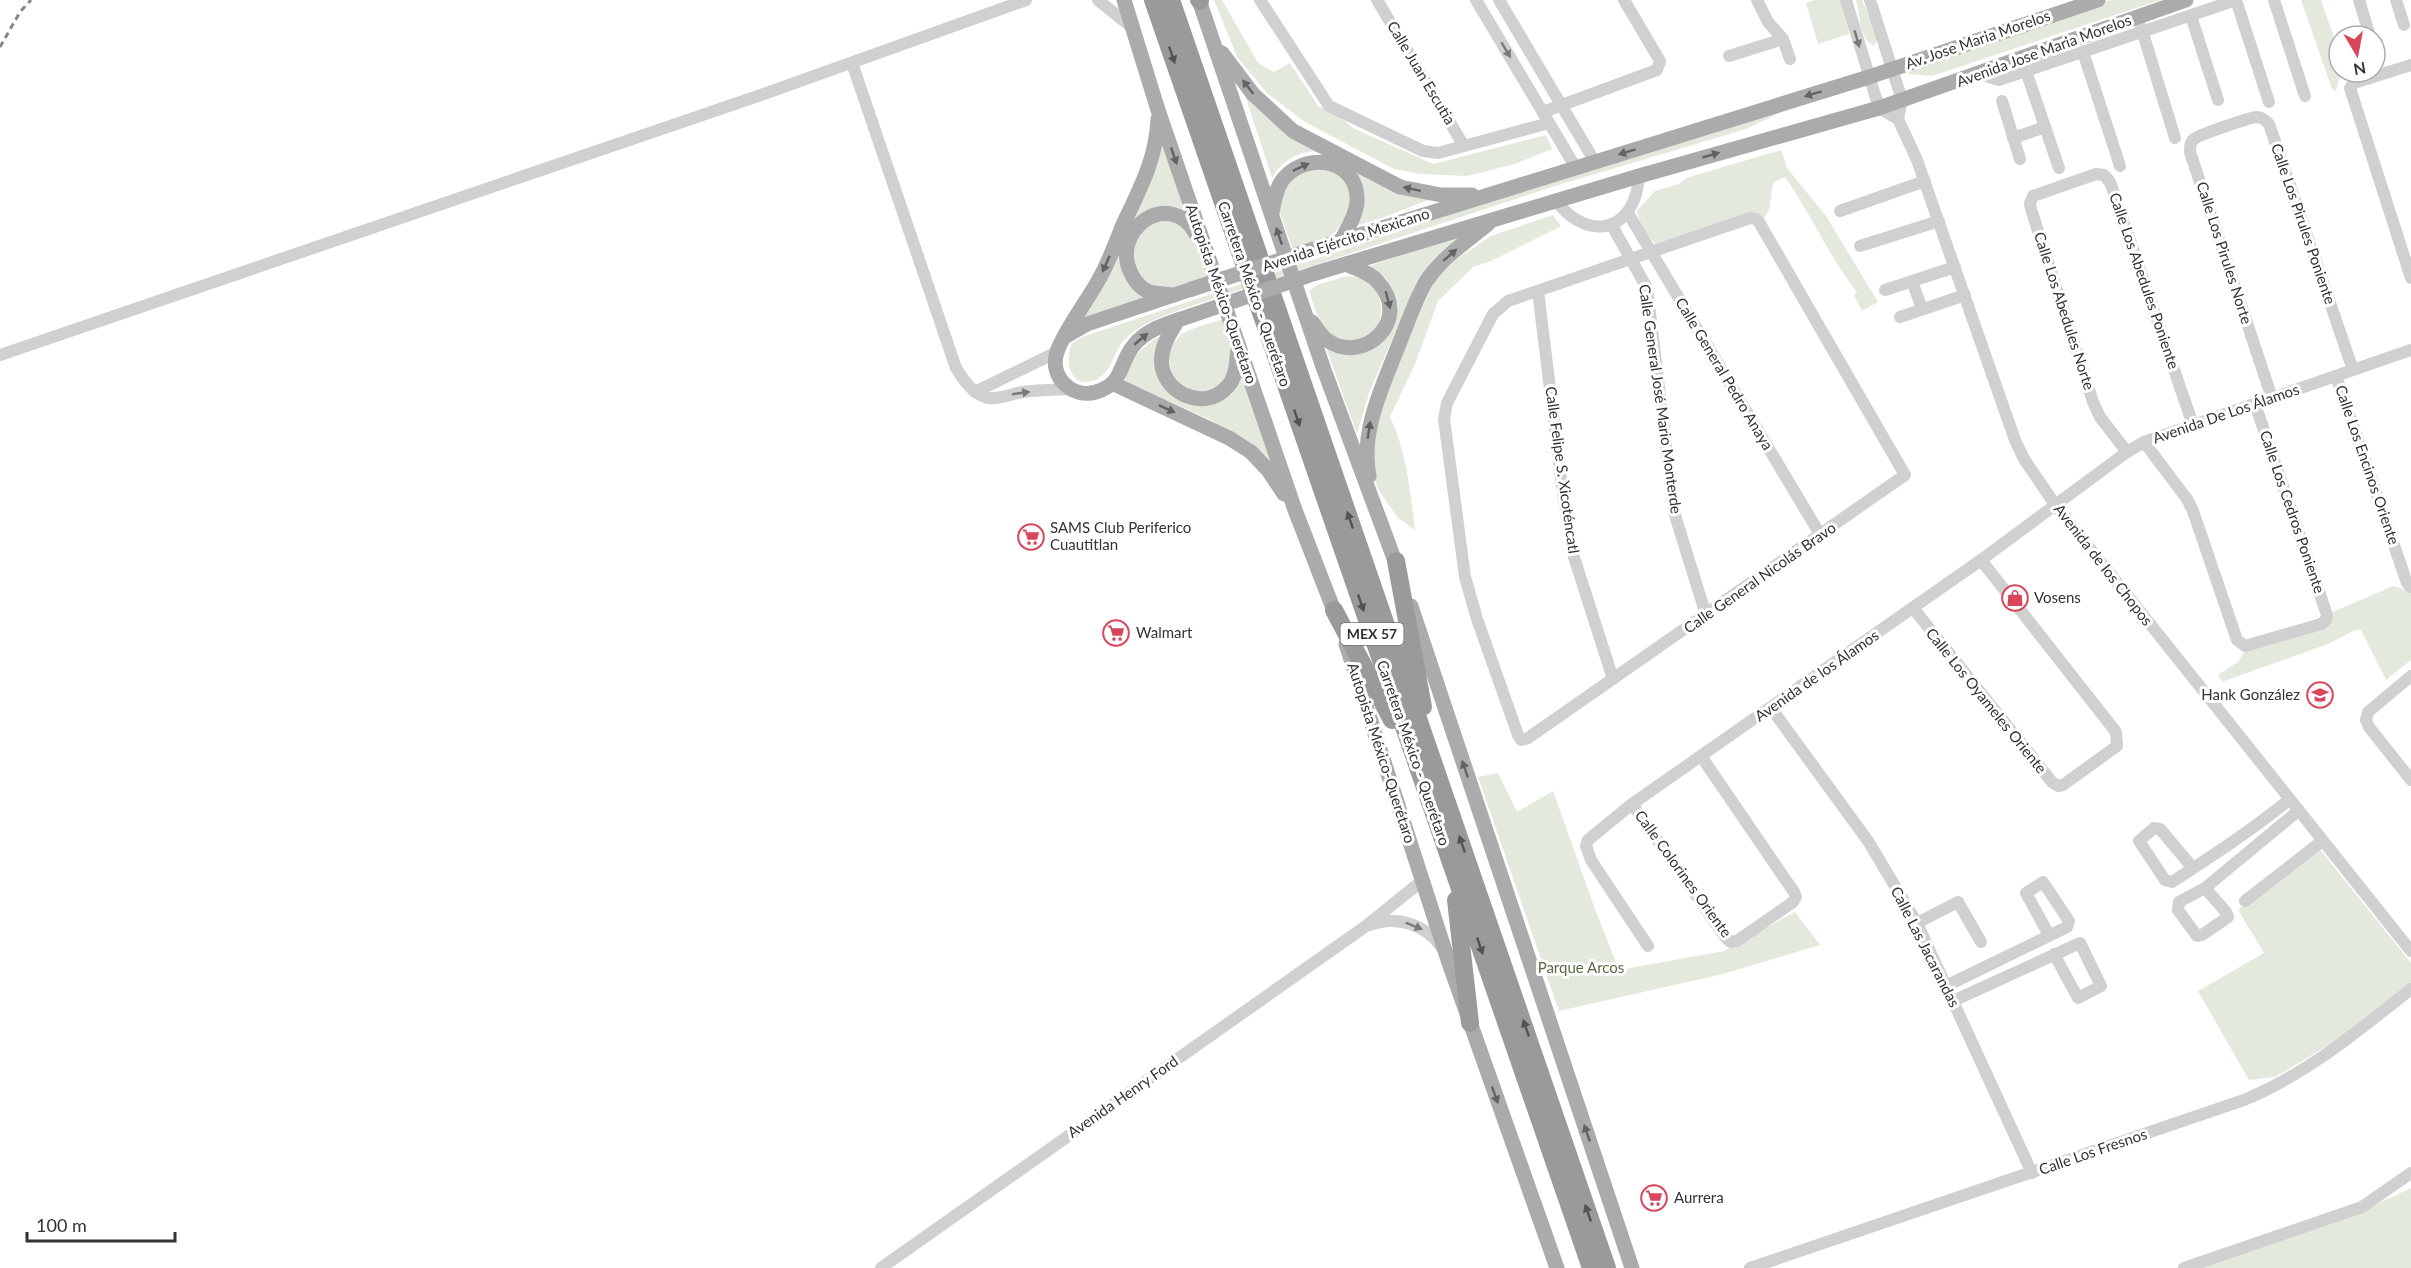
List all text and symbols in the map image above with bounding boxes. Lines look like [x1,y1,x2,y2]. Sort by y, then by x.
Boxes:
street label: Av. Jose Maria Morelos [1903,6,2052,72]
street label: Avenida Jose Maria Morelos [1954,10,2133,90]
street label: Calle Juan Escutia [1384,18,1460,127]
north arrow [2327,24,2387,84]
one-way arrow [1853,29,1863,48]
one-way arrow [1501,42,1511,59]
one-way arrow [1168,46,1178,64]
text: N [2352,59,2367,80]
one-way arrow [1243,80,1255,95]
one-way arrow [1804,90,1822,99]
street label: Calle Los Pirules Poniente [2268,141,2340,307]
one-way arrow [1169,147,1179,165]
one-way arrow [1617,148,1635,157]
one-way arrow [1702,150,1720,159]
one-way arrow [1292,162,1310,172]
street label: Calle Los Pirules Norte [2193,179,2257,326]
one-way arrow [1402,184,1421,193]
street label: Calle Los Abedules Poniente [2106,190,2184,371]
street label: Carretera México - Querétaro [1215,199,1295,389]
street label: Autopista México-Querétaro [1183,202,1261,386]
street label: Avenida Ejército Mexicano [1260,204,1431,275]
one-way arrow [1274,227,1284,245]
street label: Calle Los Abedules Norte [2031,229,2099,392]
one-way arrow [1442,249,1458,262]
one-way arrow [1102,255,1111,272]
street label: Calle General José Mario Monterde [1636,283,1686,515]
one-way arrow [1383,291,1393,309]
street label: Calle General Pedro Anaya [1672,294,1777,453]
one-way arrow [1133,332,1149,345]
street label: Avenida De Los Álamos [2150,380,2301,447]
street label: Calle Los Encinos Oriente [2332,383,2404,547]
street label: Calle Felipe S. Xicoténcatl [1542,385,1584,555]
one-way arrow [1012,388,1031,398]
one-way arrow [1158,404,1175,413]
one-way arrow [1293,409,1303,427]
one-way arrow [1365,421,1374,440]
street label: Calle Los Cedros Poniente [2257,428,2329,596]
street label: Avenida de los Chopos [2051,500,2157,629]
one-way arrow [1345,511,1355,529]
place label: SAMS Club Periferico Cuautitlan [1050,518,1191,553]
street label: Calle General Nicolás Bravo [1680,518,1839,637]
supermarket icon: SAMS Club Periferico Cuautitlan [1016,522,1046,552]
shop icon: Vosens [2000,583,2030,613]
place label: Vosens [2034,588,2081,606]
one-way arrow [1356,594,1366,612]
supermarket icon: Walmart [1101,618,1131,648]
place label: Walmart [1136,623,1193,641]
road number: MEX 57 [1340,623,1404,645]
street label: Calle Los Oyameles Oriente [1923,624,2051,777]
street label: Avenida de los Álamos [1751,626,1882,725]
street label: Carretera México - Querétaro [1374,658,1454,848]
street label: Autopista México-Querétaro [1344,660,1420,845]
school or university icon: Hank González [2305,680,2335,710]
place label: Hank González [2201,685,2300,703]
one-way arrow [1460,760,1469,778]
street label: Calle Colorines Oriente [1632,806,1736,941]
one-way arrow [1457,835,1466,853]
street label: Calle Las Jacarandas [1888,883,1964,1010]
one-way arrow [1405,921,1423,931]
one-way arrow [1475,937,1485,955]
park label: Parque Arcos [1538,958,1624,976]
one-way arrow [1520,1019,1530,1037]
street label: Avenida Henry Ford [1064,1051,1181,1141]
one-way arrow [1491,1086,1501,1104]
one-way arrow [1582,1124,1591,1142]
street label: Calle Los Fresnos [2036,1124,2149,1178]
supermarket icon: Aurrera [1639,1183,1669,1213]
place label: Aurrera [1674,1188,1724,1206]
one-way arrow [1583,1204,1593,1222]
scale bar [27,1205,176,1243]
text: 100 m [36,1214,87,1236]

